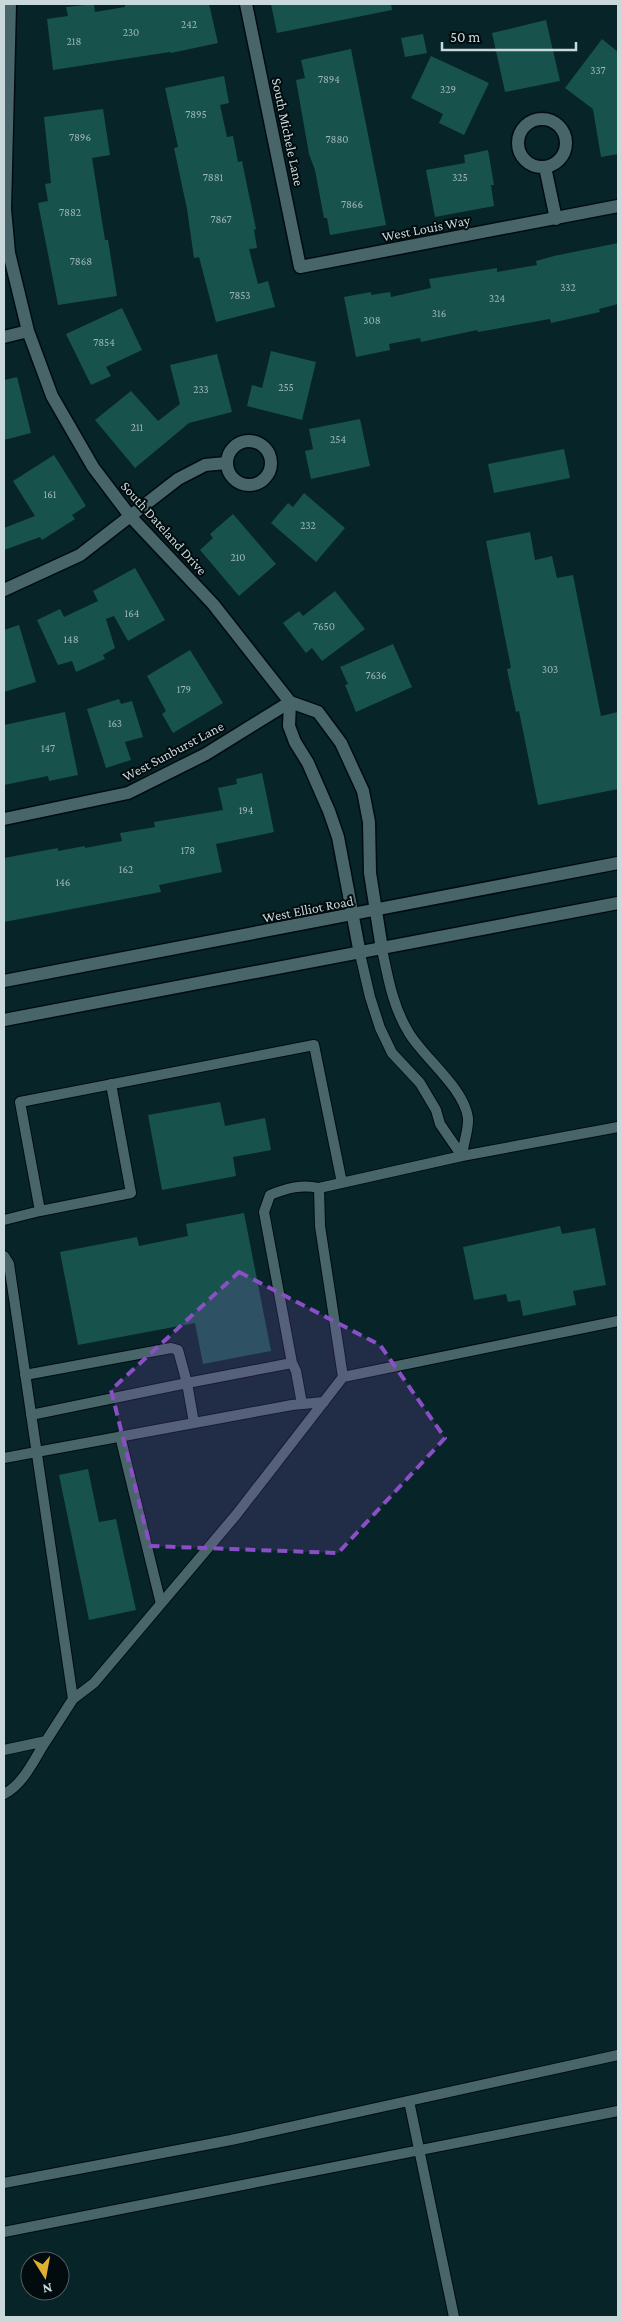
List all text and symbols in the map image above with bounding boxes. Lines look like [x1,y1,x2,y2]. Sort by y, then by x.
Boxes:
house number: 242 [181,18,197,30]
scale bar [442,20,576,52]
house number: 230 [123,26,139,38]
text: 50 m [450,29,480,45]
house number: 218 [67,35,81,47]
house number: 337 [590,64,606,76]
house number: 7894 [318,73,340,85]
street label: South Michele Lane [269,77,307,187]
house number: 329 [440,83,456,95]
house number: 7895 [185,108,207,120]
house number: 7896 [69,131,91,143]
house number: 7880 [325,133,349,145]
house number: 7881 [203,171,224,183]
house number: 325 [452,171,468,183]
house number: 7866 [341,198,363,210]
house number: 7882 [59,206,81,218]
street label: West Louis Way [381,212,472,244]
house number: 7867 [210,213,232,225]
house number: 7868 [70,255,92,267]
house number: 332 [560,281,576,293]
house number: 7853 [229,289,251,301]
house number: 324 [489,292,505,304]
house number: 316 [432,307,446,319]
house number: 308 [363,314,381,326]
house number: 7854 [93,336,115,348]
house number: 255 [278,381,294,393]
house number: 233 [193,383,209,395]
house number: 211 [131,421,144,433]
house number: 254 [330,433,346,445]
street label: South Dateland Drive [118,478,210,578]
house number: 161 [44,488,57,500]
house number: 232 [300,519,316,531]
house number: 210 [230,551,246,563]
house number: 164 [125,607,140,619]
house number: 7650 [313,620,335,632]
house number: 148 [63,633,79,645]
house number: 303 [542,663,558,675]
house number: 7636 [366,669,386,681]
house number: 179 [177,683,191,695]
house number: 163 [108,717,122,729]
street label: West Sunburst Lane [120,718,226,784]
house number: 147 [41,742,55,754]
house number: 194 [239,804,254,816]
house number: 178 [181,844,195,856]
house number: 162 [119,863,133,875]
house number: 146 [56,876,70,888]
street label: West Elliot Road [261,892,355,926]
north arrow [20,2251,70,2301]
text: N [41,2280,54,2298]

